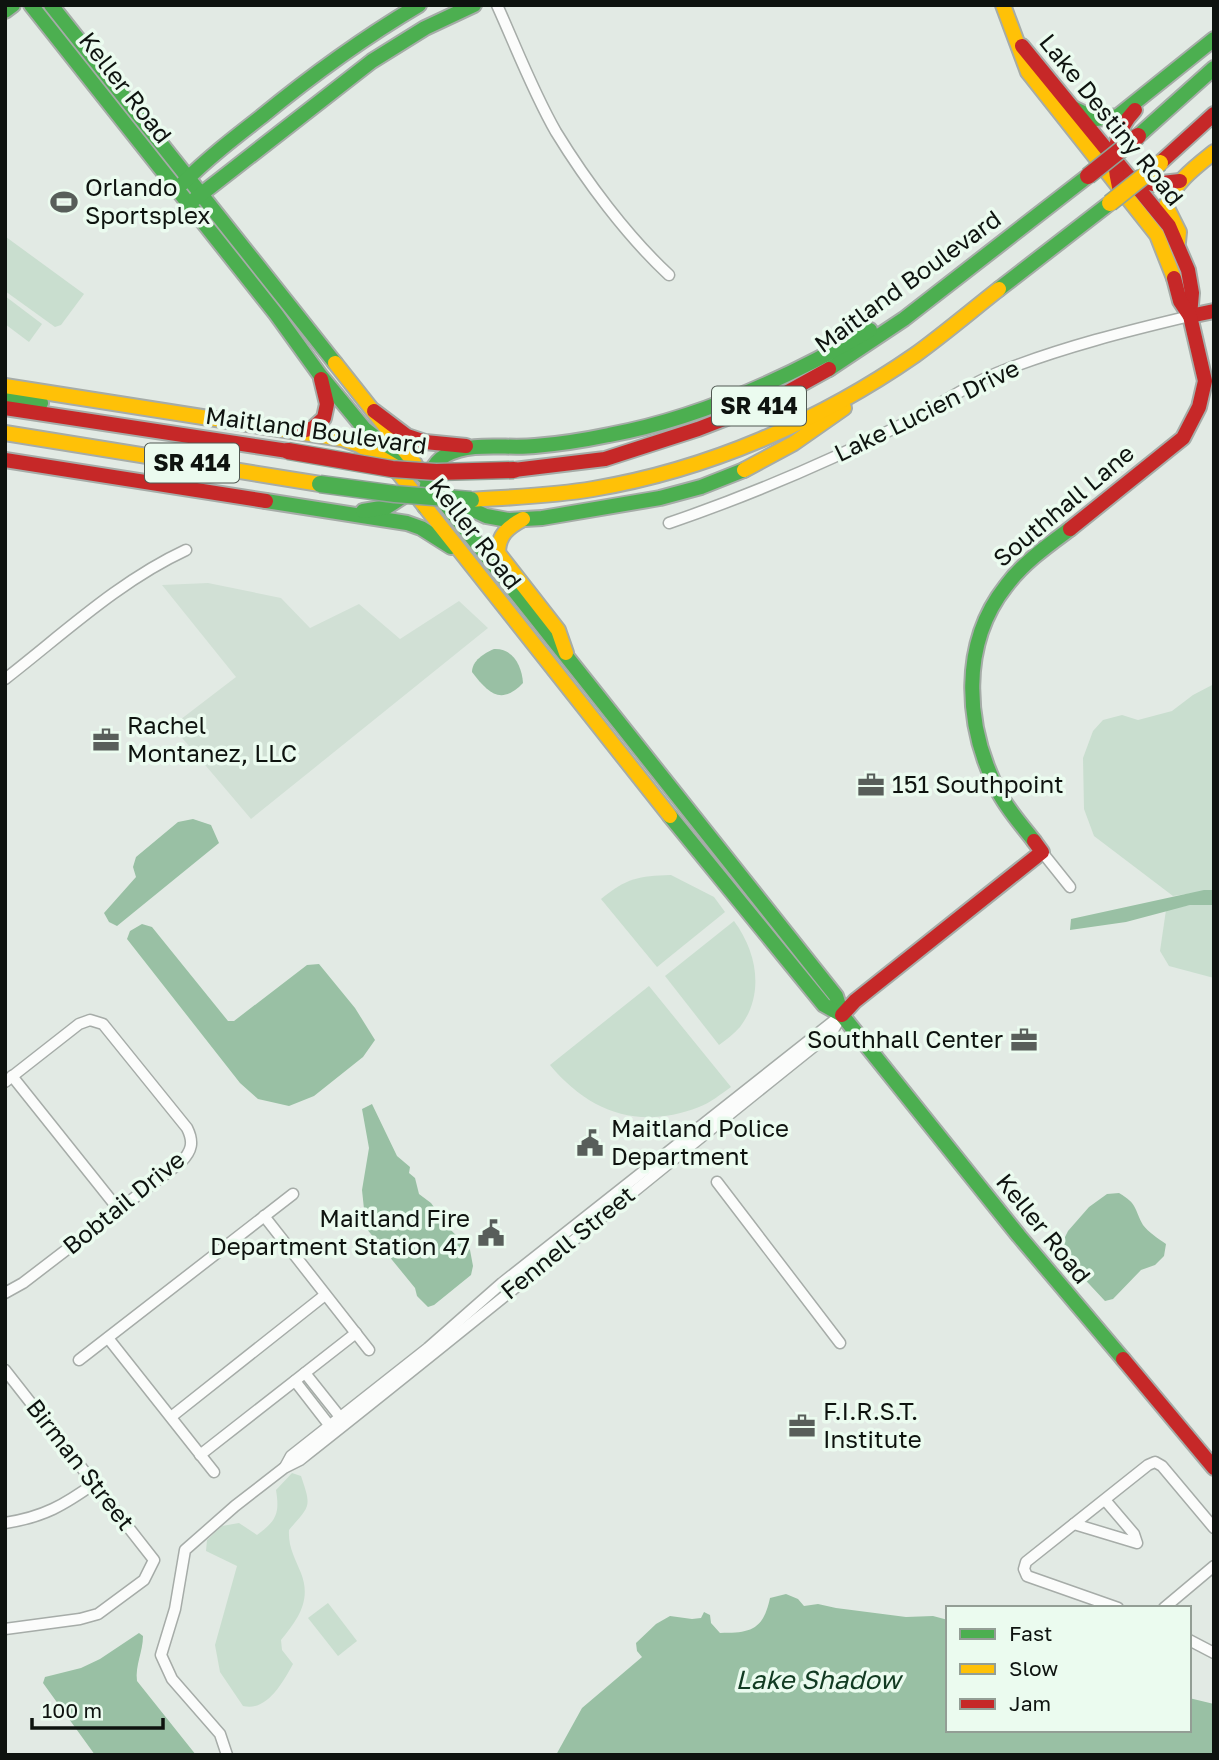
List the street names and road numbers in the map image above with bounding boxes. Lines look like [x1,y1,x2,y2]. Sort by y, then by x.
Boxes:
street label: Keller Road [74,26,179,148]
street label: Lake Destiny Road [1034,27,1190,211]
street label: Maitland Boulevard [808,204,1006,358]
street label: Lake Lucien Drive [829,352,1023,467]
road number: SR 414 [712,386,806,426]
street label: Maitland Boulevard [204,400,429,459]
street label: Southhall Lane [987,438,1139,572]
road number: SR 414 [145,444,239,482]
street label: Keller Road [424,472,529,594]
street label: Bobtail Drive [56,1144,190,1260]
street label: Keller Road [991,1167,1097,1289]
street label: Fennell Street [494,1179,640,1305]
street label: Birman Street [21,1393,141,1535]

